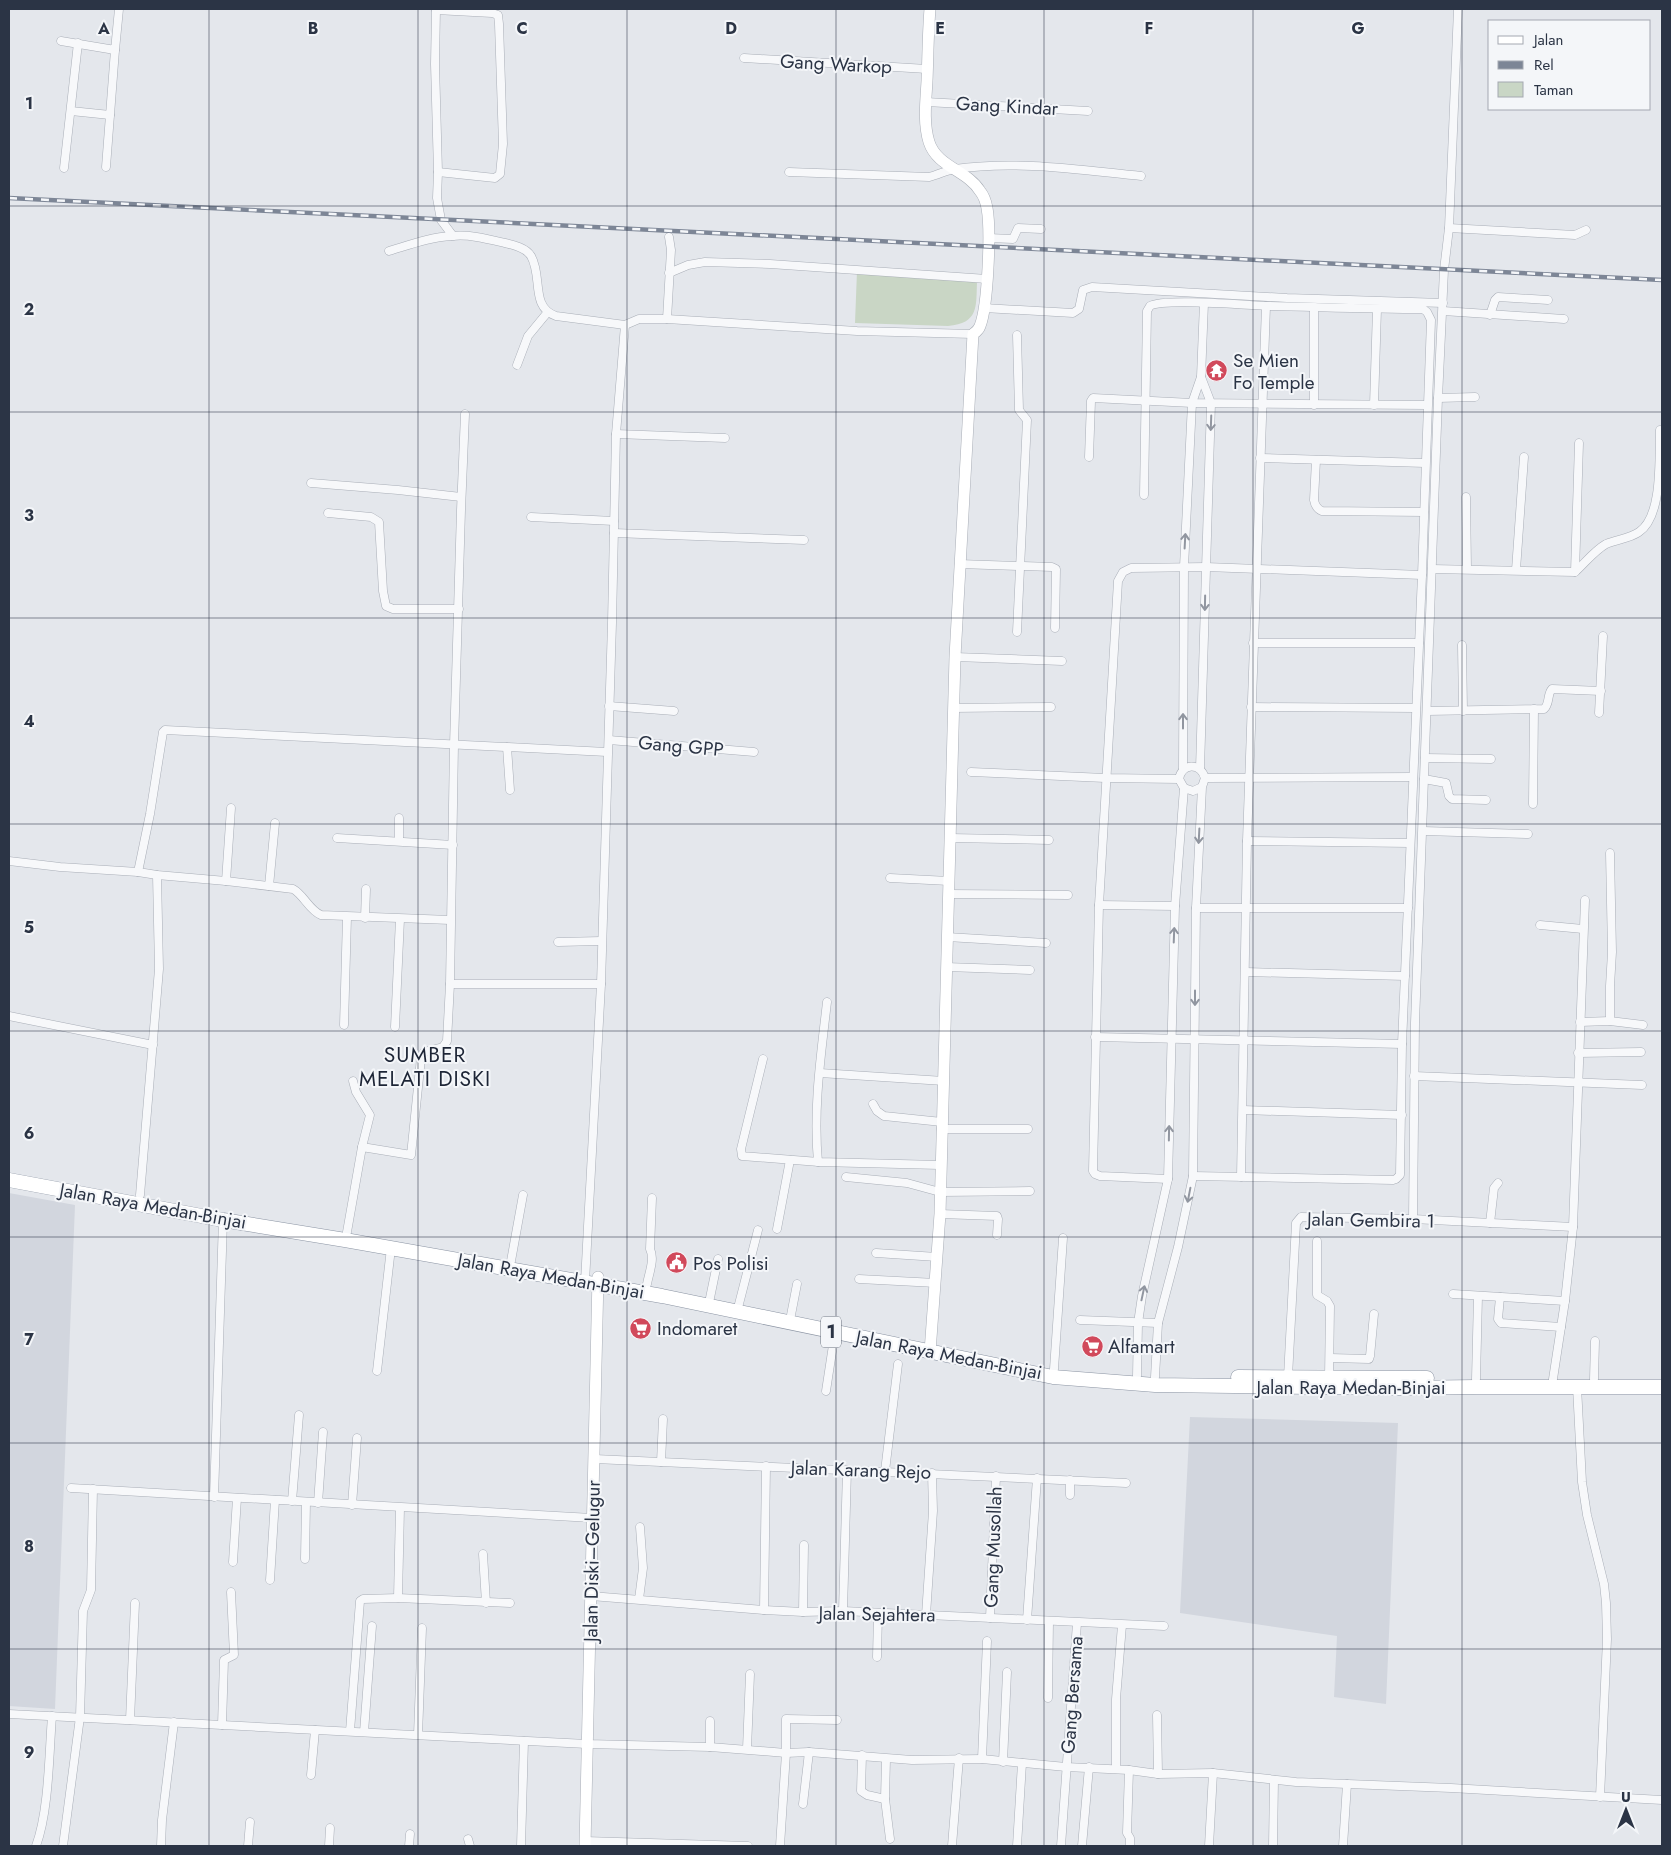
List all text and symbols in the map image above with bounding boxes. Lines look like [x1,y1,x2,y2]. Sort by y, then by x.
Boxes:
text: A [97,17,110,40]
text: B [308,17,318,40]
text: C [516,17,528,40]
text: D [725,17,737,40]
text: E [935,17,945,40]
text: F [1145,17,1153,40]
text: G [1351,17,1365,40]
legend [1488,20,1651,110]
text: Jalan [1532,29,1563,51]
street label: Gang Warkop [779,48,893,80]
text: Rel [1534,54,1554,76]
text: Taman [1534,79,1573,101]
street label: Gang Kindar [955,90,1059,122]
text: 1 [25,92,33,115]
text: 2 [24,298,34,321]
place label: Se Mien Fo Temple [1233,347,1315,396]
temple icon: Se Mien Fo Temple [1205,359,1229,383]
one-way arrow [1206,415,1215,431]
text: 3 [24,504,34,527]
one-way arrow [1180,534,1189,550]
one-way arrow [1200,595,1209,611]
text: 4 [23,710,35,733]
one-way arrow [1178,714,1188,730]
street label: Gang GPP [637,729,725,763]
one-way arrow [1195,827,1204,843]
text: 5 [24,916,34,939]
one-way arrow [1170,928,1179,944]
one-way arrow [1190,990,1200,1006]
district label: SUMBER MELATI DISKI [359,1040,491,1094]
text: 6 [24,1122,34,1145]
one-way arrow [1164,1125,1174,1142]
street label: Jalan Raya Medan-Binjai [55,1176,249,1236]
one-way arrow [1183,1187,1193,1203]
street label: Jalan Gembira 1 [1304,1205,1435,1235]
street label: Jalan Raya Medan-Binjai [453,1246,647,1306]
place label: Pos Polisi [693,1250,769,1277]
public building icon: Pos Polisi [665,1251,689,1275]
one-way arrow [1139,1285,1149,1301]
place label: Indomaret [657,1315,738,1342]
supermarket icon: Indomaret [629,1316,653,1340]
road number: 1 [821,1316,841,1348]
street label: Jalan Raya Medan-Binjai [851,1323,1044,1386]
text: 7 [24,1328,34,1351]
place label: Alfamart [1108,1333,1175,1360]
supermarket icon: Alfamart [1080,1334,1104,1358]
street label: Jalan Raya Medan-Binjai [1253,1374,1446,1401]
street label: Jalan Karang Rejo [787,1454,932,1486]
street label: Jalan Diski–Gelugur [577,1479,607,1645]
street label: Gang Musollah [977,1486,1009,1608]
text: 8 [24,1535,34,1558]
street label: Jalan Sejahtera [815,1599,936,1629]
street label: Gang Bersama [1054,1635,1090,1755]
text: 9 [24,1741,34,1764]
north arrow [1601,1785,1651,1835]
text: U [1621,1787,1631,1807]

